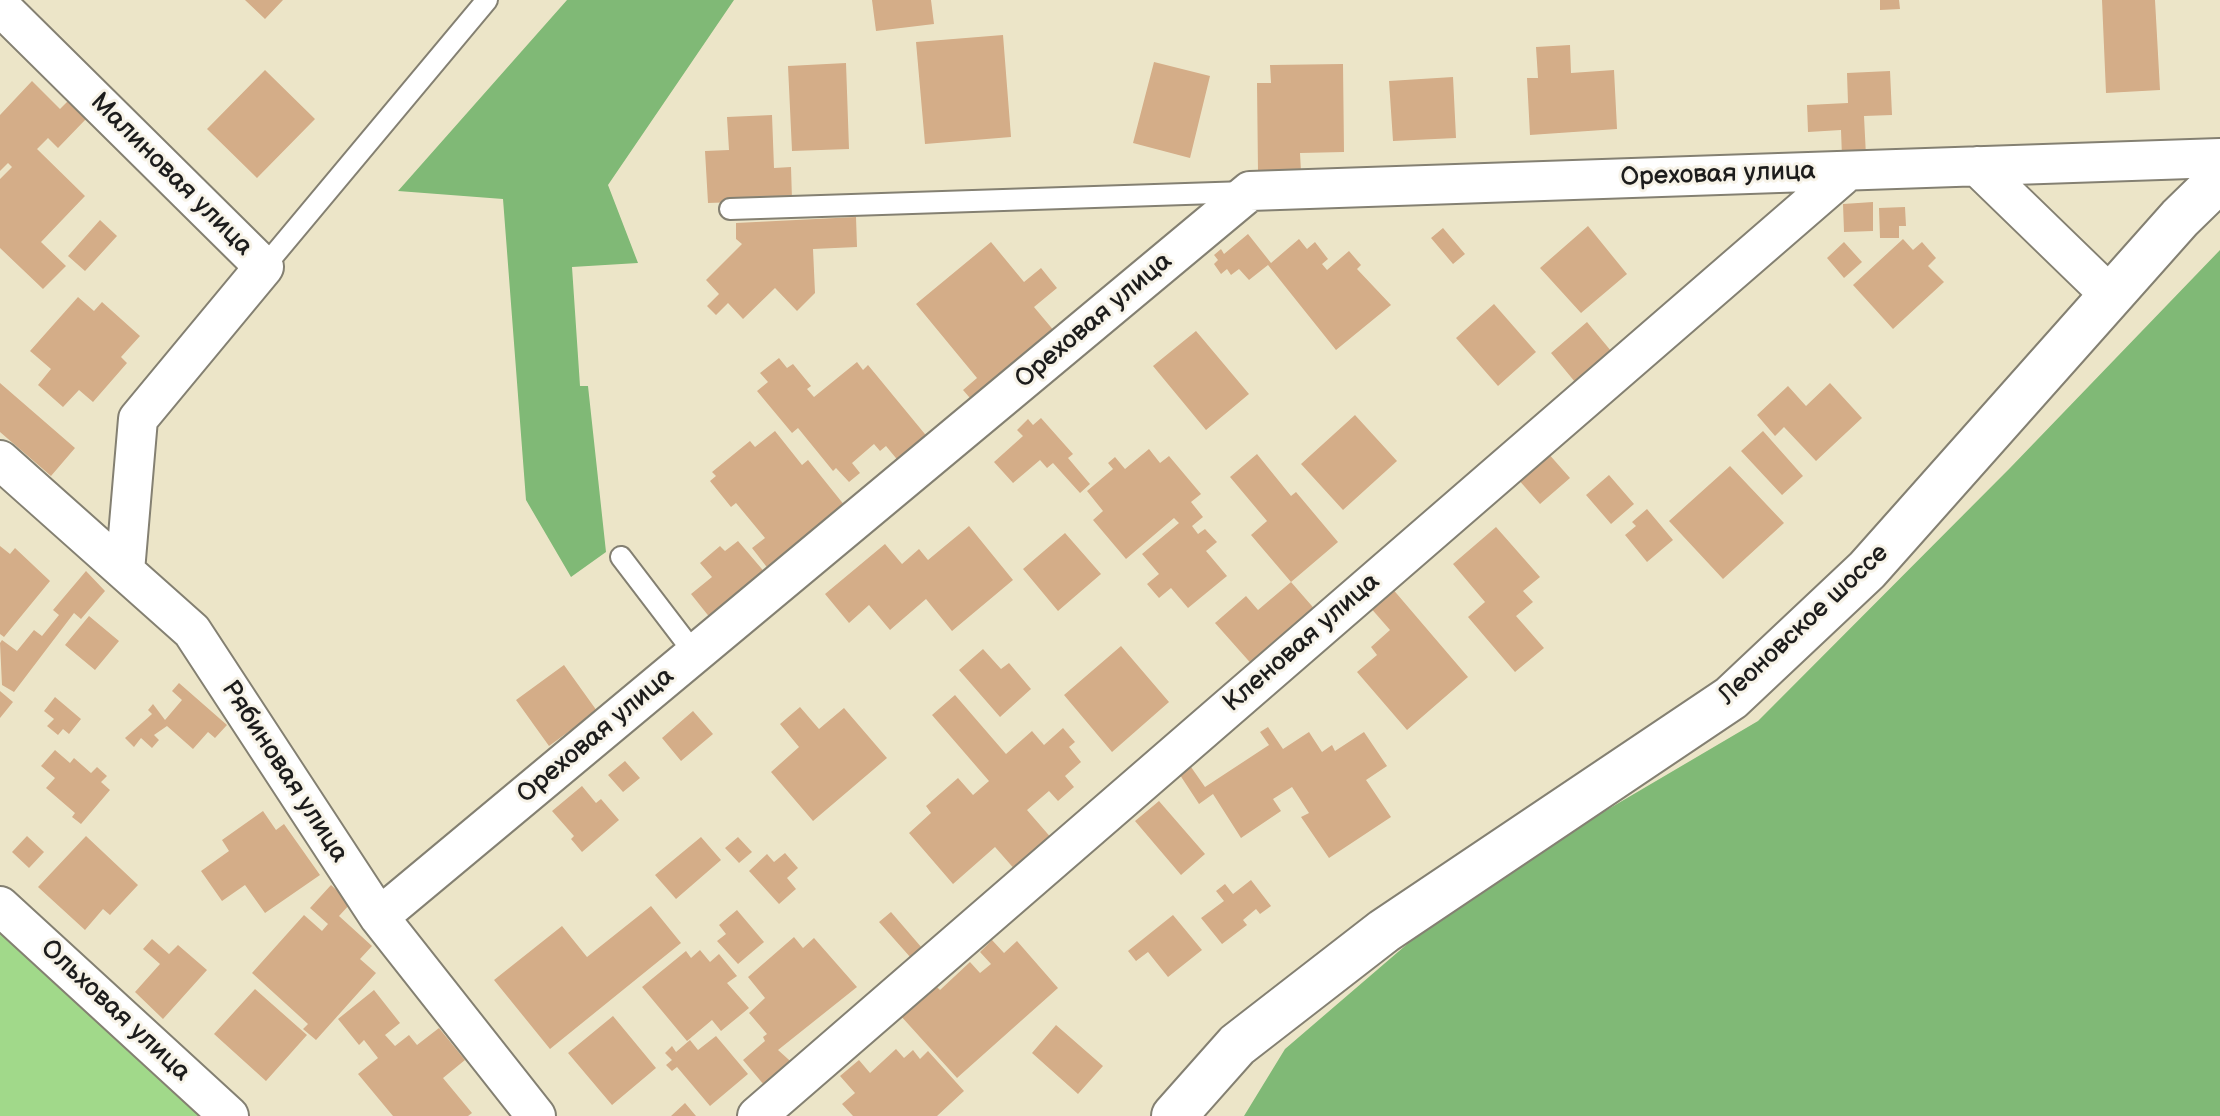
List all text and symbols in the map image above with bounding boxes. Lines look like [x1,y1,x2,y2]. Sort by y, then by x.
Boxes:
street label: Малиновая улица [83,87,259,263]
street label: Ореховая улица [1620,156,1816,194]
street label: Ореховая улица [1009,246,1179,396]
street label: Леоновское шоссе [1712,538,1896,712]
street label: Кленовая улица [1218,567,1386,719]
street label: Ореховая улица [511,661,681,811]
street label: Рябиновая улица [214,675,354,869]
street label: Ольховая улица [34,934,196,1088]

